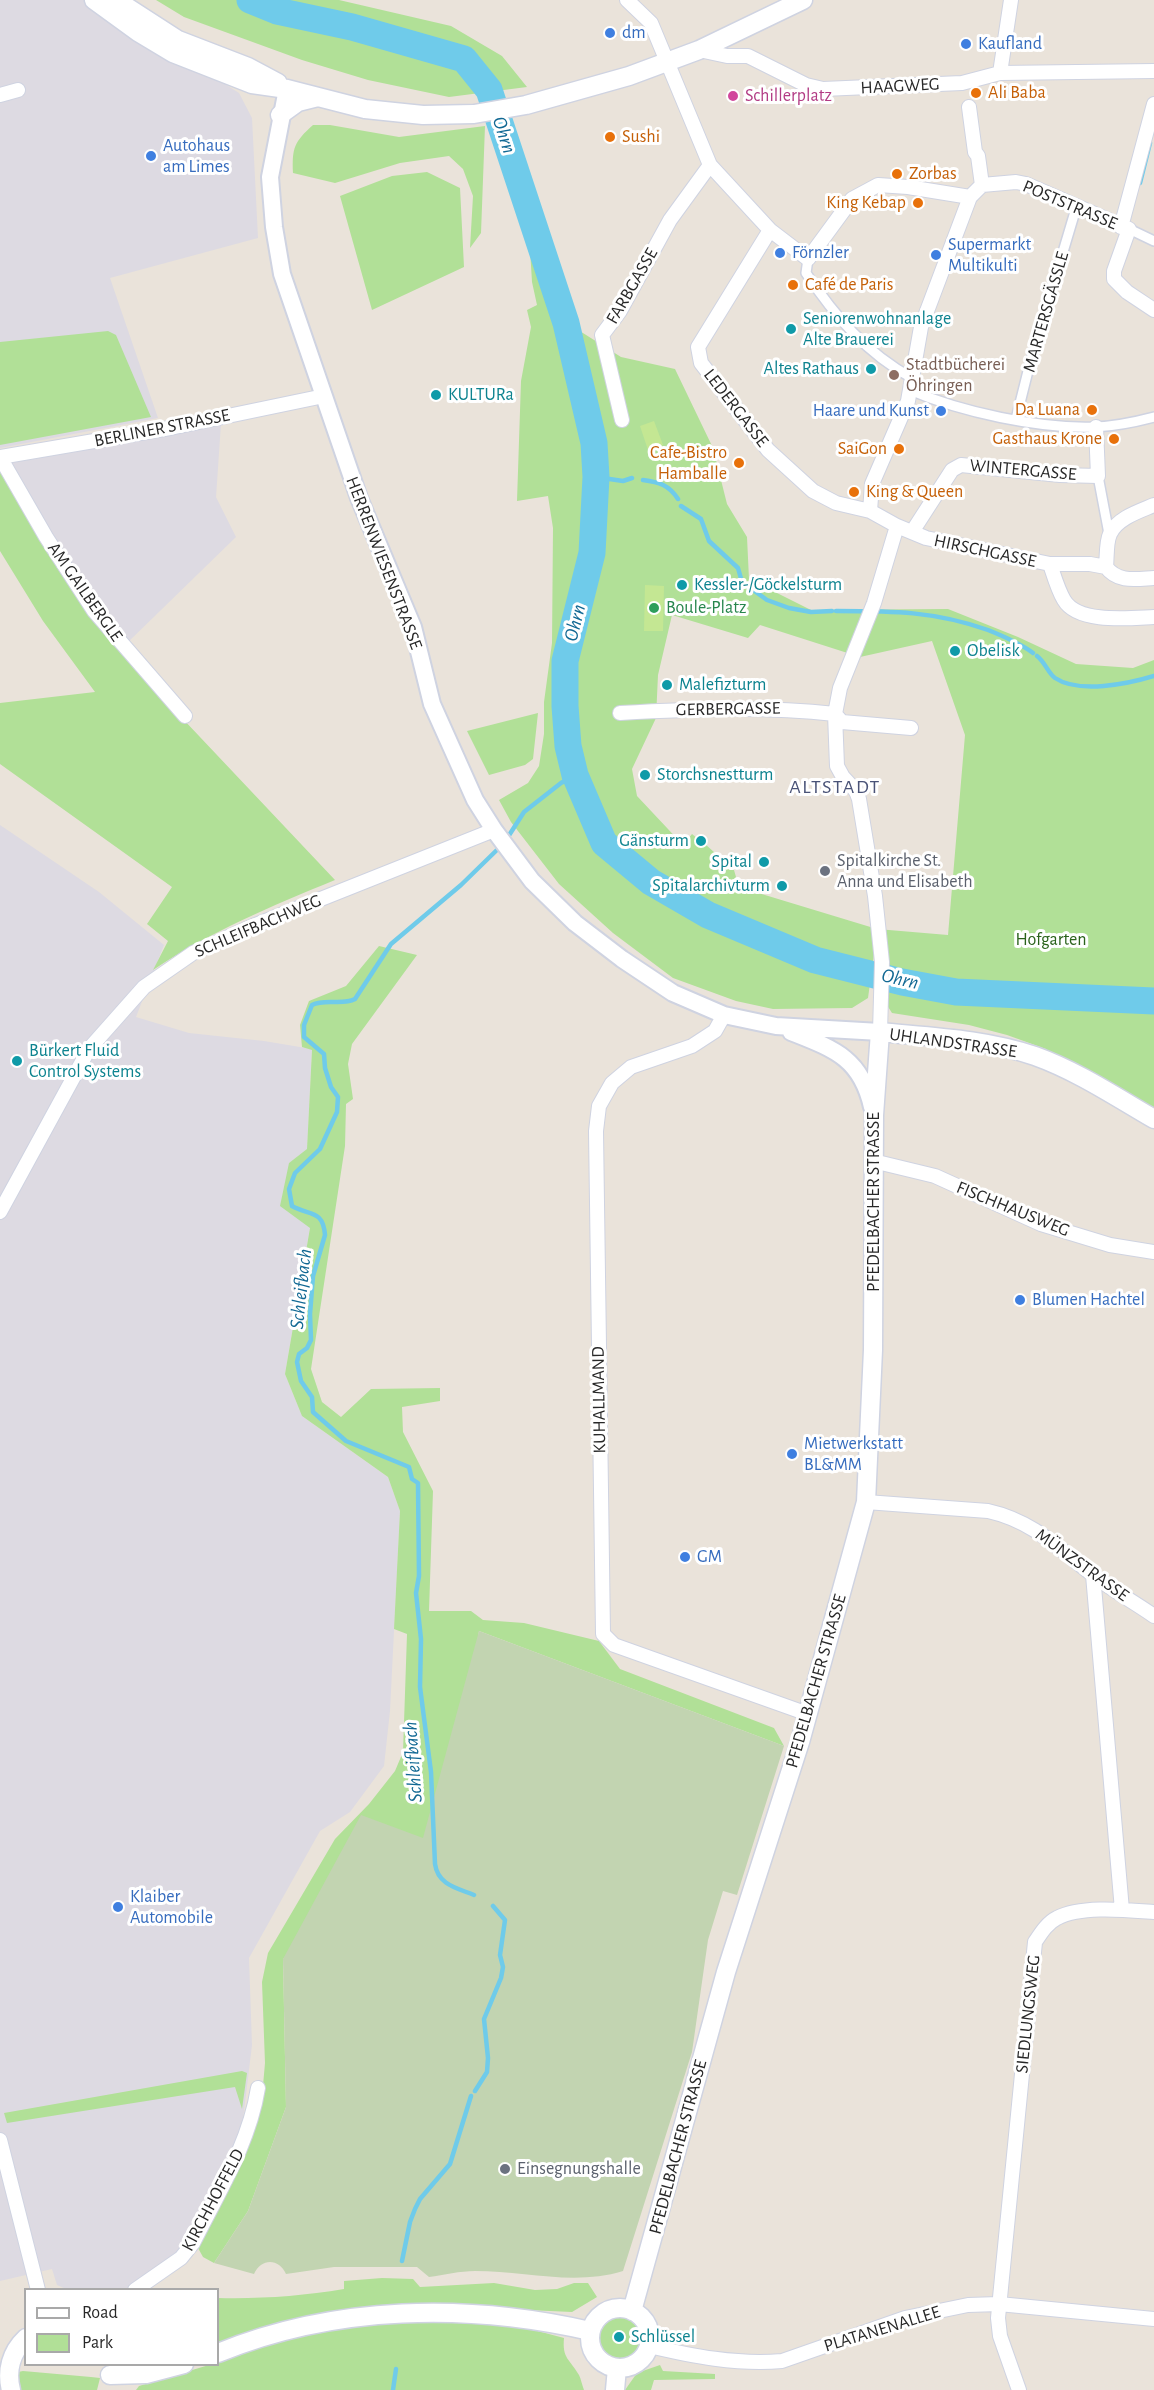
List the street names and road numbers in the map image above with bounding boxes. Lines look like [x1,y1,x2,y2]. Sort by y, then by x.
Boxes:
street label: HAAGWEG [860,73,940,99]
street label: POSTSTRASSE [1019,175,1121,235]
street label: FARBGASSE [602,244,662,328]
street label: MARTERSGÄSSLE [1018,249,1074,375]
street label: LEDERGASSE [699,365,773,451]
street label: BERLINER STRASSE [92,404,232,452]
street label: WINTERGASSE [969,455,1077,485]
street label: HERRENWIESENSTRASSE [341,473,427,653]
street label: HIRSCHGASSE [932,530,1038,572]
street label: AM GAILBERGLE [43,538,127,646]
street label: GERBERGASSE [676,697,780,721]
street label: SCHLEIFBACHWEG [191,890,325,962]
street label: UHLANDSTRASSE [888,1023,1018,1063]
street label: PFEDELBACHER STRASSE [863,1112,885,1292]
street label: FISCHHAUSWEG [953,1176,1073,1242]
street label: KUHALLMAND [587,1346,611,1454]
street label: MÜNZSTRASSE [1031,1524,1133,1606]
street label: PFEDELBACHER STRASSE [781,1592,851,1770]
street label: SIEDLUNGSWEG [1011,1954,1045,2074]
street label: PFEDELBACHER STRASSE [644,2057,712,2237]
street label: KIRCHHOFFELD [177,2145,249,2255]
street label: PLATANENALLEE [821,2301,943,2357]

